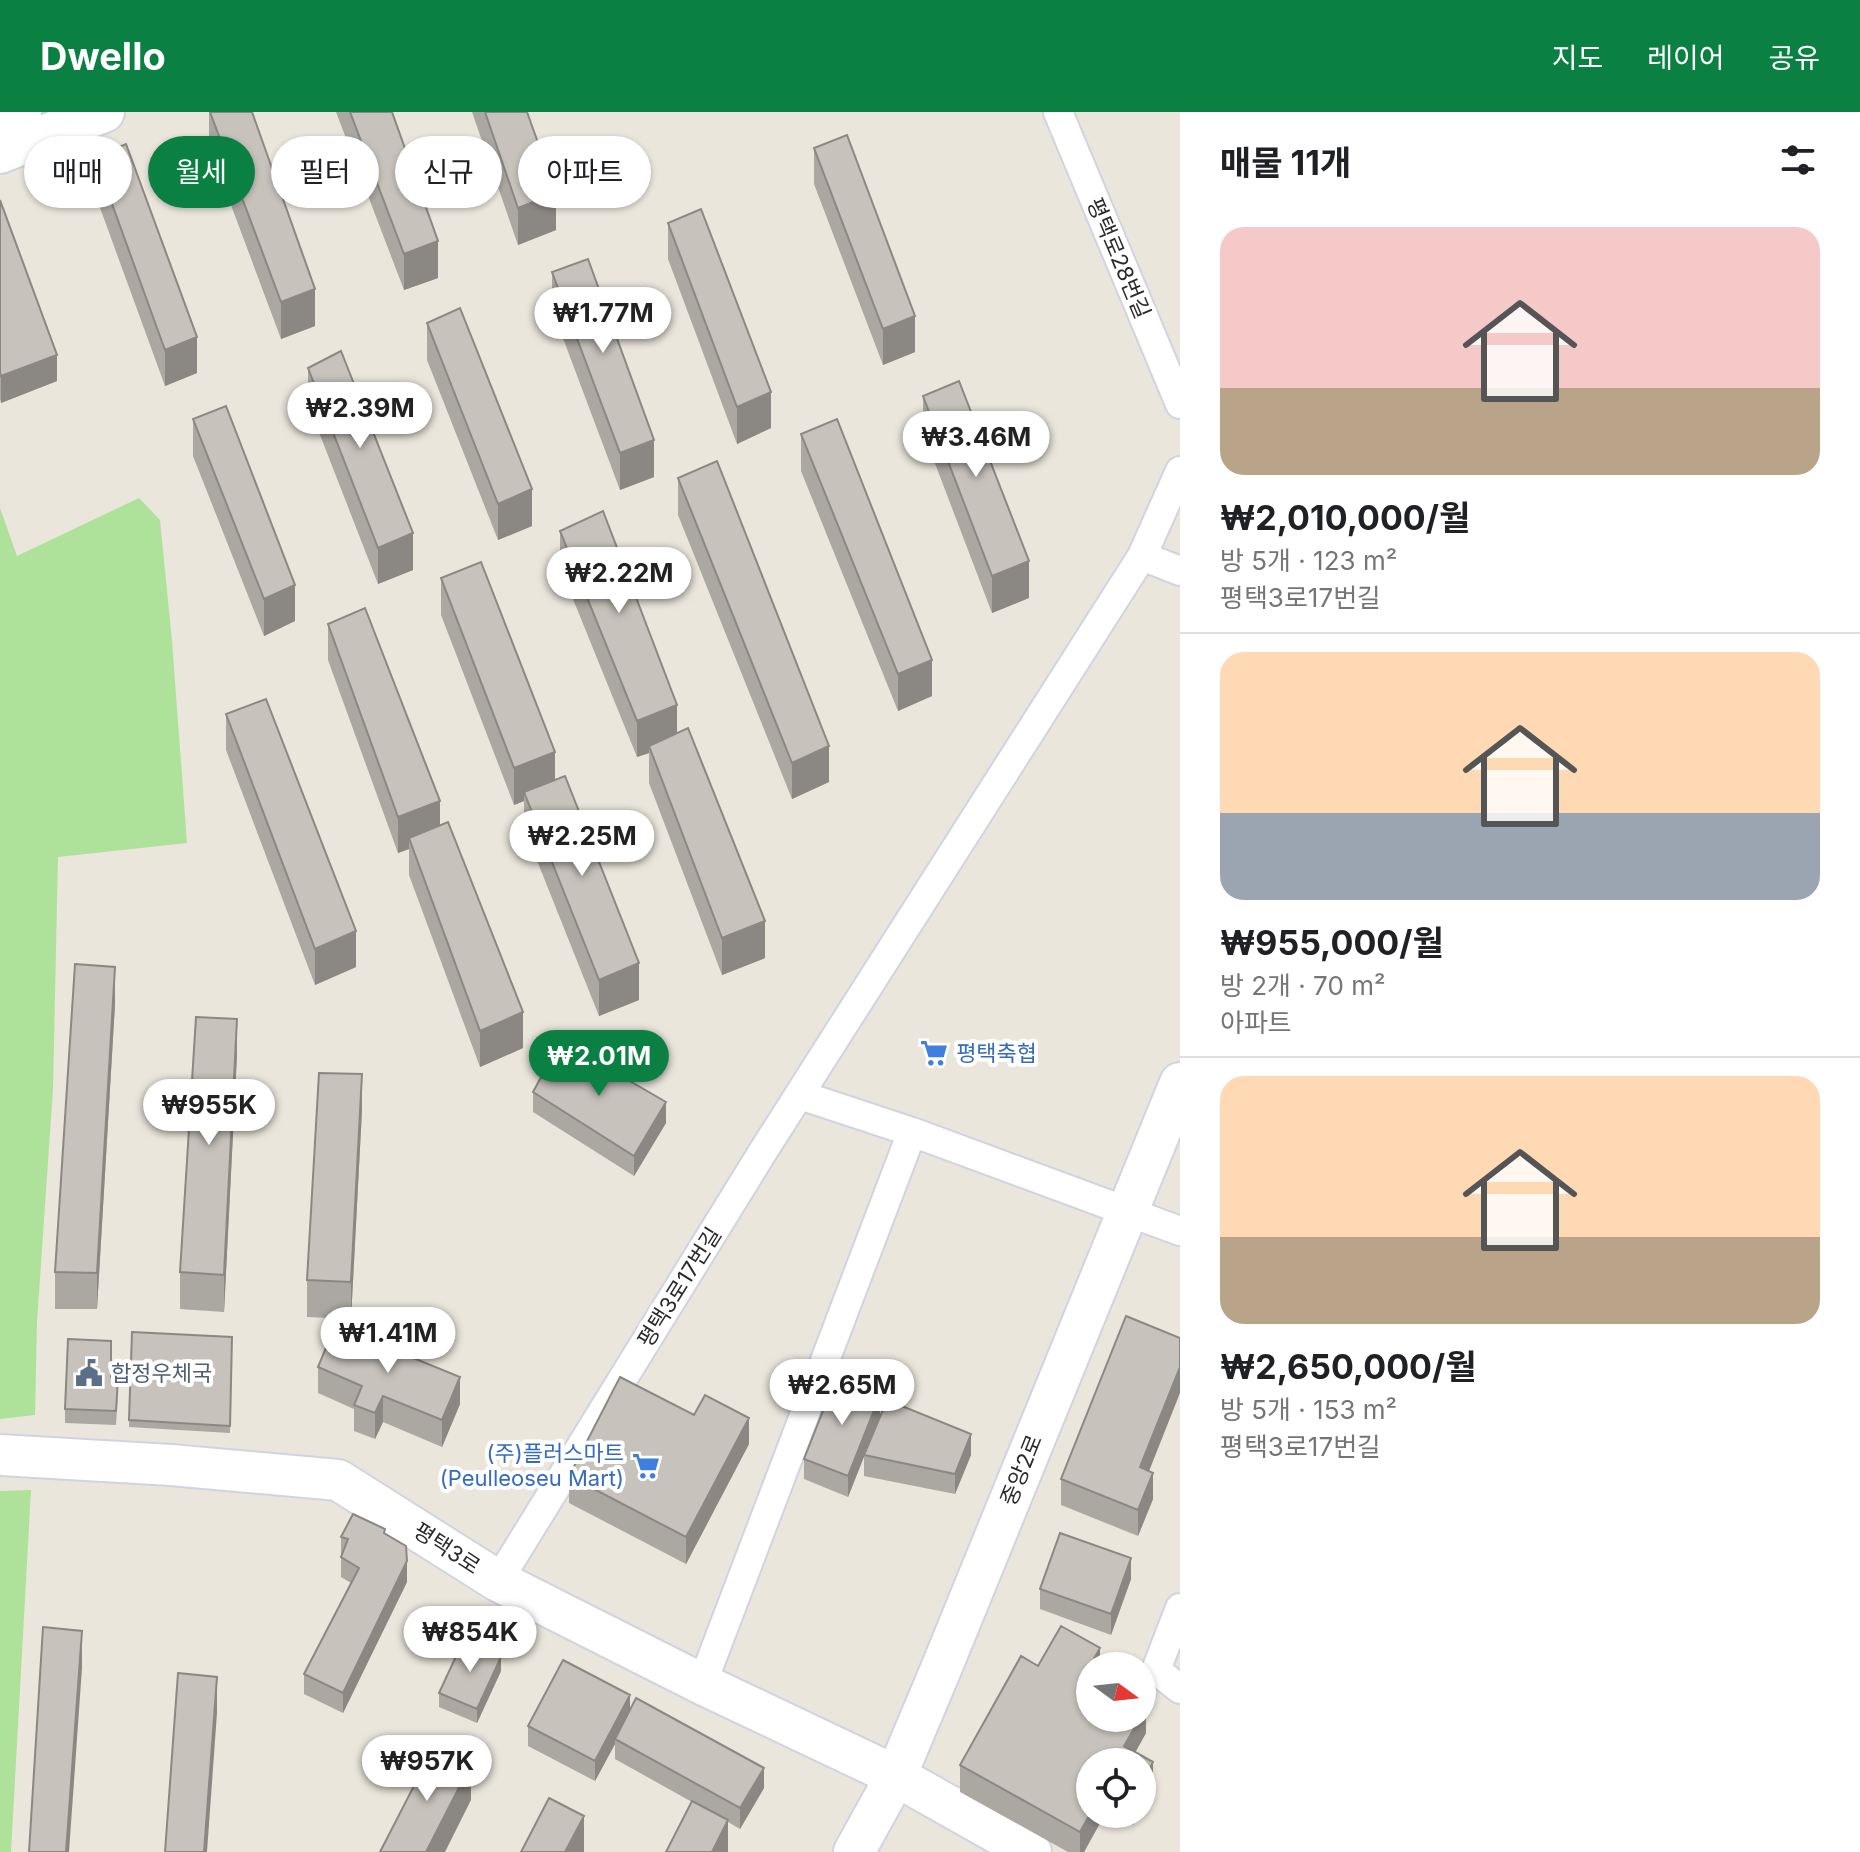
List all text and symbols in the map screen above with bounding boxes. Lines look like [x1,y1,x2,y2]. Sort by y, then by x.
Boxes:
text: Dwello [40,33,166,79]
text: 지도 [1552,41,1603,75]
text: 레이어 [1647,41,1724,75]
text: 공유 [1768,41,1820,75]
chip: 매매 [24,136,132,208]
chip: 월세 [148,136,255,208]
chip: 필터 [271,136,379,208]
chip: 신규 [395,136,502,208]
chip: 아파트 [518,136,651,208]
icon: filters [1776,138,1820,182]
text: 매물 11개 [1220,142,1351,183]
street label: 평택로28번길 [1082,194,1156,322]
icon: home [1448,279,1592,423]
pin: ₩1.77M [538,287,668,355]
text: ₩1.77M [552,297,654,328]
pin: ₩2.39M [295,382,425,450]
text: ₩2.39M [305,392,415,423]
pin: ₩3.46M [911,411,1041,479]
text: ₩3.46M [921,421,1031,452]
text: ₩2,010,000/월 [1220,497,1470,538]
text: 방 5개 · 123 m² [1220,545,1397,576]
pin: ₩2.22M [554,547,684,615]
text: ₩2.22M [564,557,674,588]
text: 평택3로17번길 [1220,582,1381,613]
icon: home [1448,704,1592,848]
pin: ₩2.25M [517,810,647,878]
text: ₩2.25M [527,820,637,851]
text: ₩955,000/월 [1220,922,1444,963]
text: 방 2개 · 70 m² [1220,970,1385,1001]
text: 아파트 [1220,1007,1292,1038]
pin: ₩2.01M [534,1030,664,1098]
supermarket icon: 평택축협 [919,1038,949,1068]
text: ₩2.01M [547,1040,651,1071]
place label: 평택축협 [956,1040,1037,1066]
pin: ₩955K [153,1079,265,1147]
text: ₩955K [161,1089,257,1120]
icon: home [1448,1128,1592,1272]
street label: 평택3로17번길 [632,1222,726,1352]
pin: ₩1.41M [323,1307,453,1375]
text: ₩1.41M [339,1317,437,1348]
text: ₩2,650,000/월 [1220,1346,1476,1387]
public building icon: 합정우체국 [74,1358,104,1388]
pin: ₩2.65M [777,1359,907,1427]
place label: 합정우체국 [111,1360,212,1386]
text: ₩2.65M [787,1369,897,1400]
text: 방 5개 · 153 m² [1220,1394,1397,1425]
street label: 중앙2로 [995,1431,1047,1509]
text: 평택3로17번길 [1220,1431,1381,1462]
place label: (주)플러스마트 (Peulleoseu Mart) [440,1440,624,1491]
supermarket icon: (주)플러스마트 (Peulleoseu Mart) [631,1451,661,1481]
street label: 평택3로 [409,1517,485,1579]
pin: ₩854K [414,1606,526,1674]
text: ₩854K [422,1616,518,1647]
north arrow [1076,1652,1156,1732]
map controls [1076,1652,1156,1828]
pin: ₩957K [371,1735,483,1803]
text: ₩957K [380,1745,474,1776]
button: locate [1076,1748,1156,1828]

